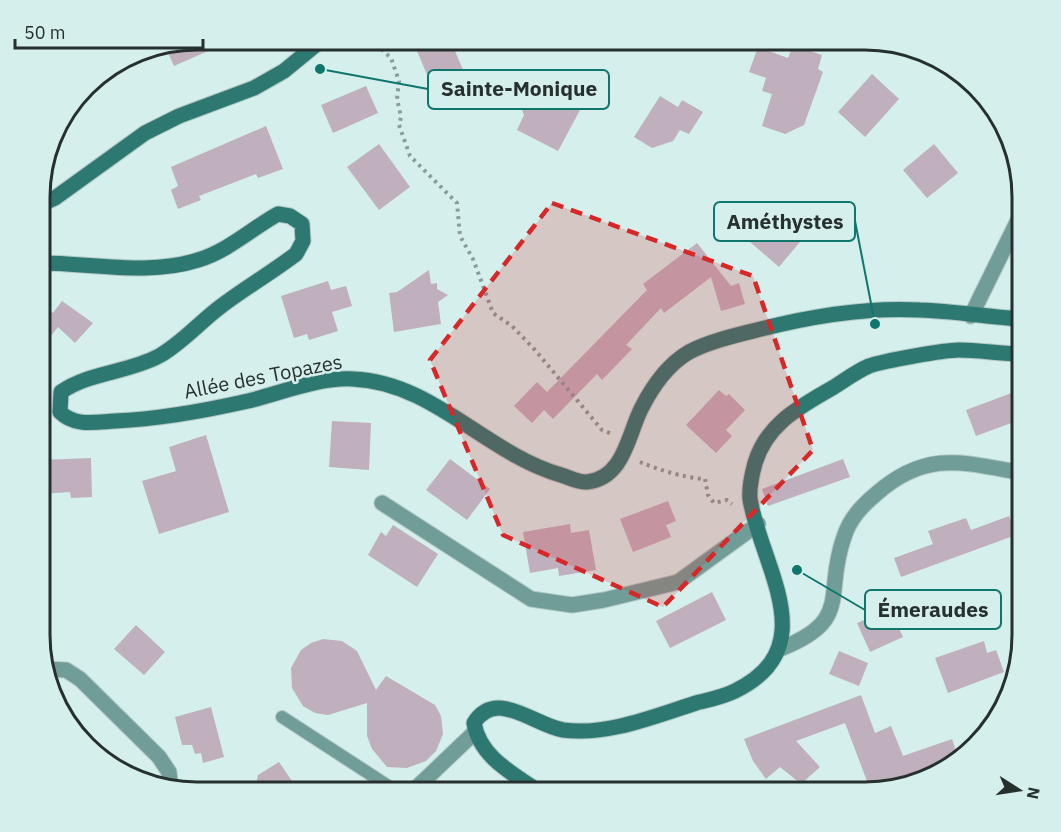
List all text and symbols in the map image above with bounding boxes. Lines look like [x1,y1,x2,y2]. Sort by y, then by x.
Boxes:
scale bar [15,12,202,50]
text: 50 m [24,21,66,44]
callout: Sainte-Monique [428,70,609,109]
text: Sainte-Monique [441,74,598,102]
callout: Améthystes [714,202,855,241]
text: Améthystes [726,207,844,235]
street label: Allée des Topazes [182,347,344,405]
callout: Émeraudes [865,590,1001,629]
text: Émeraudes [877,595,989,623]
north arrow [989,760,1049,820]
text: N [1023,785,1045,801]

